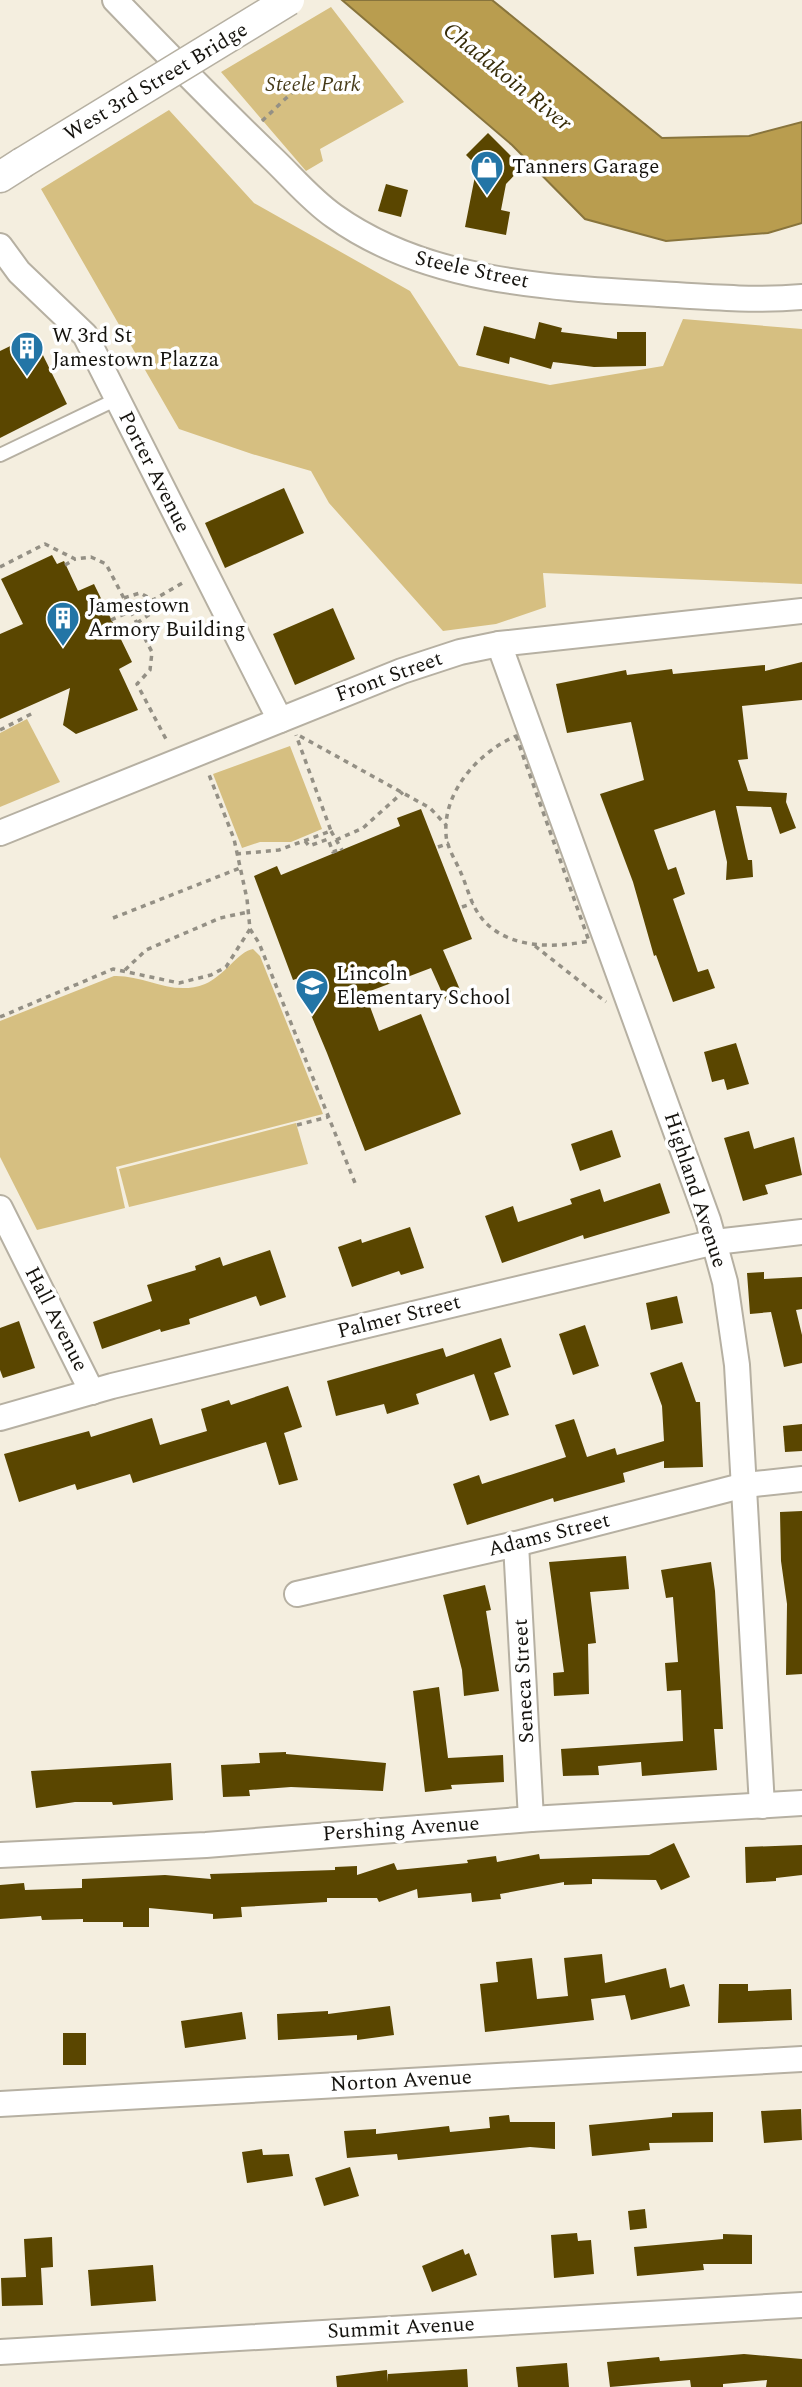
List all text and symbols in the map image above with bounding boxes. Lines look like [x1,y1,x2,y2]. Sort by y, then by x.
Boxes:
street label: West 3rd Street Bridge [58,14,254,150]
water label: Chadakoin River [435,14,580,141]
park label: Steele Park [265,69,361,101]
shop icon: Tanners Garage [468,148,506,197]
place label: Tanners Garage [512,151,659,183]
street label: Steele Street [412,242,532,298]
place label: W 3rd St Jamestown Plazza [52,320,220,376]
building icon: W 3rd St Jamestown Plazza [8,329,46,378]
street label: Porter Avenue [110,405,198,539]
place label: Jamestown Armory Building [88,590,245,646]
building icon: Jamestown Armory Building [44,599,82,648]
street label: Front Street [331,643,447,711]
place label: Lincoln Elementary School [336,958,511,1014]
school or university icon: Lincoln Elementary School [293,967,331,1016]
street label: Highland Avenue [655,1108,735,1272]
street label: Hall Avenue [16,1261,96,1377]
street label: Palmer Street [334,1286,464,1348]
street label: Adams Street [485,1504,613,1566]
street label: Seneca Street [505,1618,543,1744]
street label: Pershing Avenue [321,1808,481,1850]
street label: Norton Avenue [329,2061,473,2101]
street label: Summit Avenue [326,2308,476,2348]

